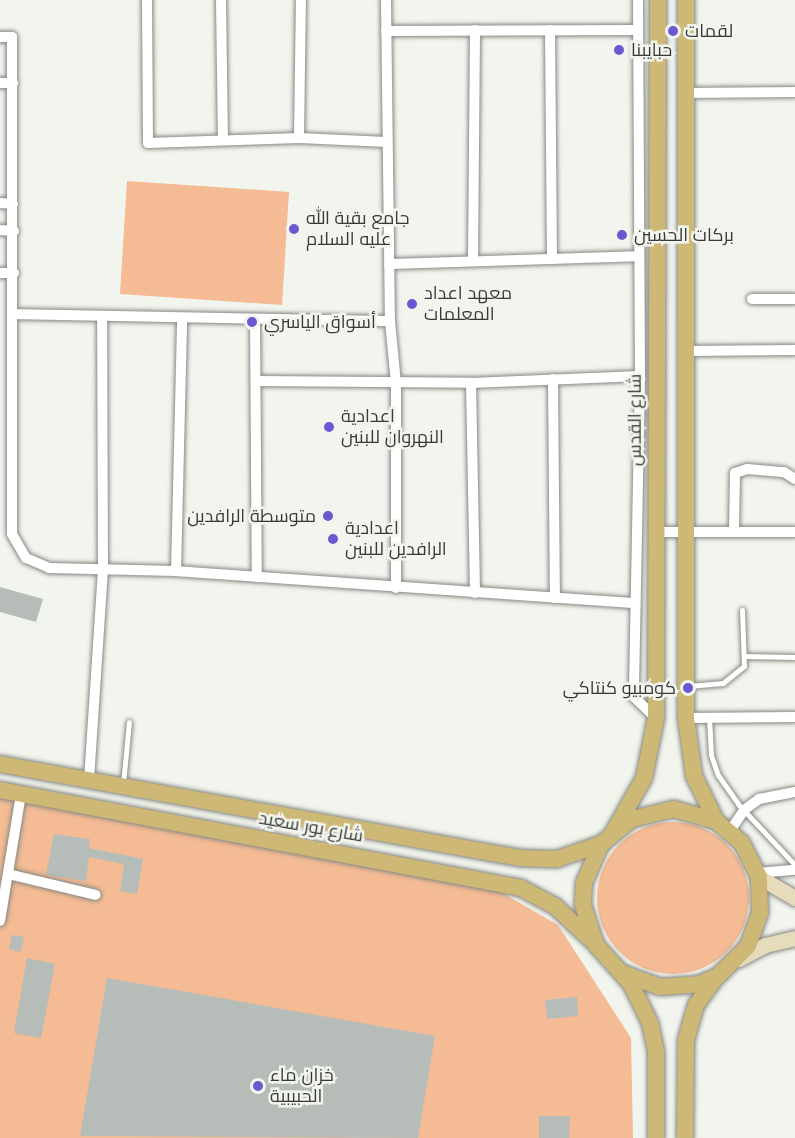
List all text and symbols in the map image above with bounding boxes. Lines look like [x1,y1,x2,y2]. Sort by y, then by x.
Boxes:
place label: لقمات [685,20,733,42]
marker: لقمات [666,24,680,38]
place label: حبايبنا [631,39,672,61]
marker: حبايبنا [612,43,626,57]
place label: جامع بقية الله عليه السلام [306,208,410,250]
marker: جامع بقية الله عليه السلام [287,222,301,236]
place label: بركات الحسين [634,224,734,246]
marker: بركات الحسين [615,228,629,242]
place label: معهد اعداد المعلمات [424,283,512,326]
marker: معهد اعداد المعلمات [405,297,419,311]
place label: أسواق الياسري [264,311,376,333]
marker: أسواق الياسري [245,315,259,329]
street label: شارع القدس [624,374,646,466]
place label: اعدادية النهروان للبنين [341,406,444,448]
marker: اعدادية النهروان للبنين [322,420,336,434]
place label: متوسطة الرافدين [187,505,316,527]
marker: متوسطة الرافدين [321,509,335,523]
place label: اعدادية الرافدين للبنين [345,518,447,560]
marker: اعدادية الرافدين للبنين [326,532,340,546]
place label: كومبيو كنتاكي [563,677,676,699]
marker: كومبيو كنتاكي [681,681,695,695]
street label: شارع بور سعيد [257,807,365,847]
place label: خزان ماء الحبيبية [270,1065,334,1108]
marker: خزان ماء الحبيبية [251,1079,265,1093]

